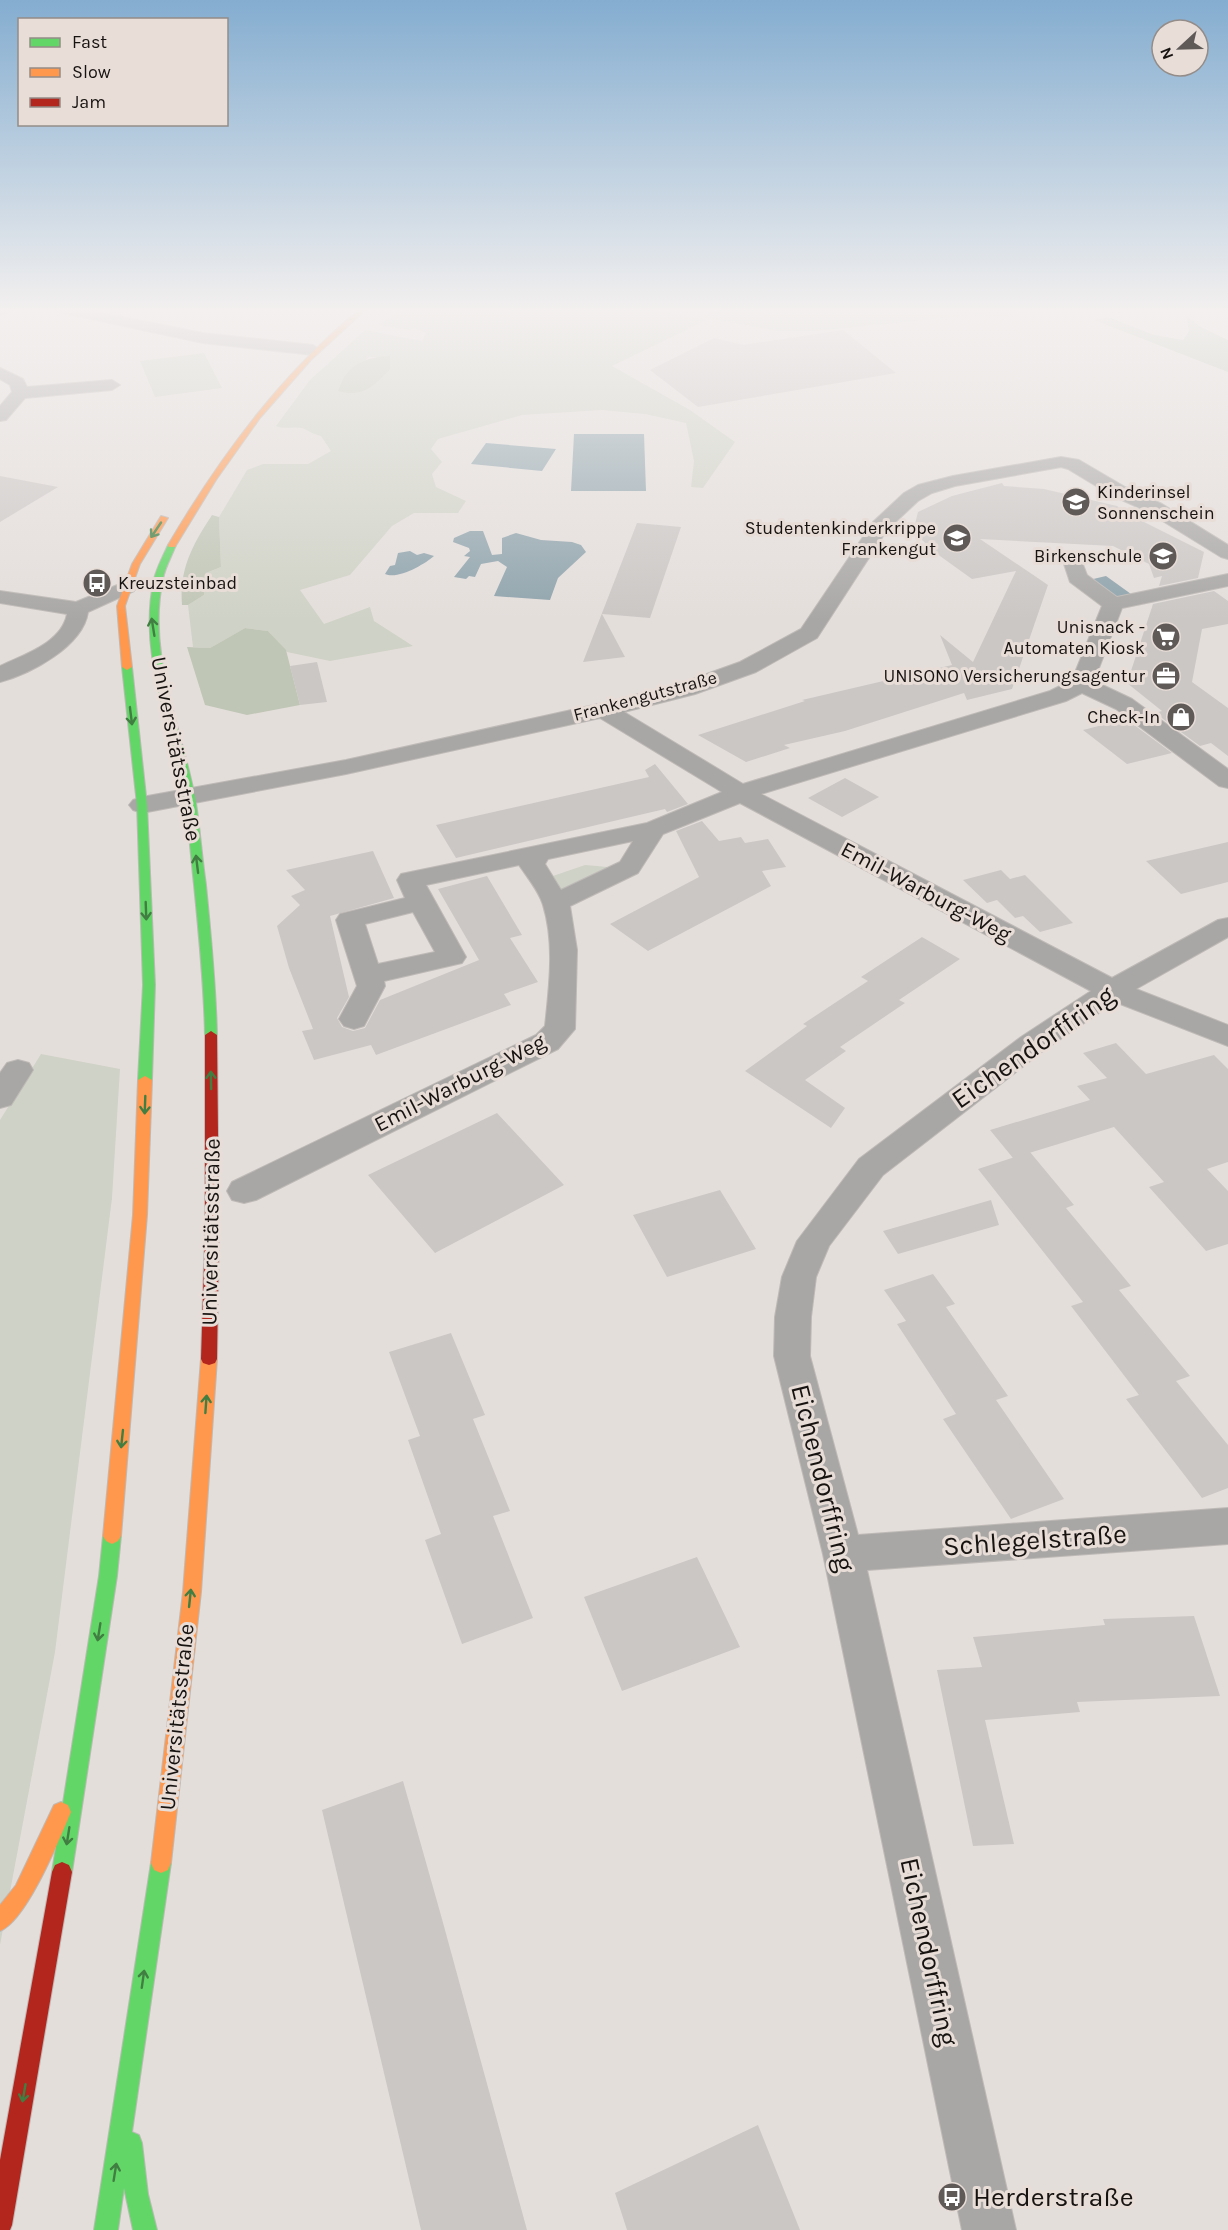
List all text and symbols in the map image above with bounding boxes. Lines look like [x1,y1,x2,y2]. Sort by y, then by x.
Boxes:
legend [18,18,228,126]
north arrow [1150,18,1210,78]
text: Fast [72,31,107,53]
text: N [1156,45,1178,62]
text: Slow [72,61,111,83]
text: Jam [72,91,106,113]
place label: Kinderinsel Sonnenschein [1097,481,1215,524]
school or university icon: Kinderinsel Sonnenschein [1060,486,1092,518]
place label: Studentenkinderkrippe Frankengut [745,517,936,560]
one-way arrow [150,521,162,538]
school or university icon: Studentenkinderkrippe Frankengut [941,522,973,554]
school or university icon: Birkenschule [1147,540,1179,572]
place label: Birkenschule [1034,545,1142,567]
bus stop icon: Kreuzsteinbad [81,567,113,599]
place label: Kreuzsteinbad [118,572,237,594]
place label: Unisnack - Automaten Kiosk [1004,616,1145,659]
one-way arrow [147,618,158,638]
supermarket icon: Unisnack - Automaten Kiosk [1150,621,1182,653]
street label: Universitätsstraße [145,654,207,844]
office icon: UNISONO Versicherungsagentur [1150,660,1182,692]
place label: UNISONO Versicherungsagentur [883,665,1145,687]
street label: Frankengutstraße [571,666,719,726]
shop icon: Check-In [1165,701,1197,733]
one-way arrow [126,706,137,726]
place label: Check-In [1087,706,1160,728]
street label: Emil-Warburg-Weg [836,836,1016,948]
one-way arrow [192,855,203,875]
one-way arrow [141,900,152,920]
street label: Eichendorffring [945,979,1121,1115]
street label: Emil-Warburg-Weg [370,1028,551,1137]
one-way arrow [205,1070,217,1090]
one-way arrow [139,1095,150,1115]
street label: Universitätsstraße [196,1138,226,1326]
street label: Eichendorffring [784,1381,862,1575]
one-way arrow [201,1394,212,1414]
one-way arrow [116,1428,127,1448]
street label: Schlegelstraße [942,1518,1128,1562]
one-way arrow [185,1589,196,1609]
one-way arrow [94,1622,105,1642]
street label: Universitätsstraße [154,1622,200,1812]
one-way arrow [62,1826,73,1845]
street label: Eichendorffring [893,1855,965,2049]
one-way arrow [138,1970,149,1990]
one-way arrow [18,2082,29,2102]
one-way arrow [110,2163,121,2183]
bus stop icon: Herderstraße [936,2181,968,2213]
place label: Herderstraße [973,2181,1134,2213]

